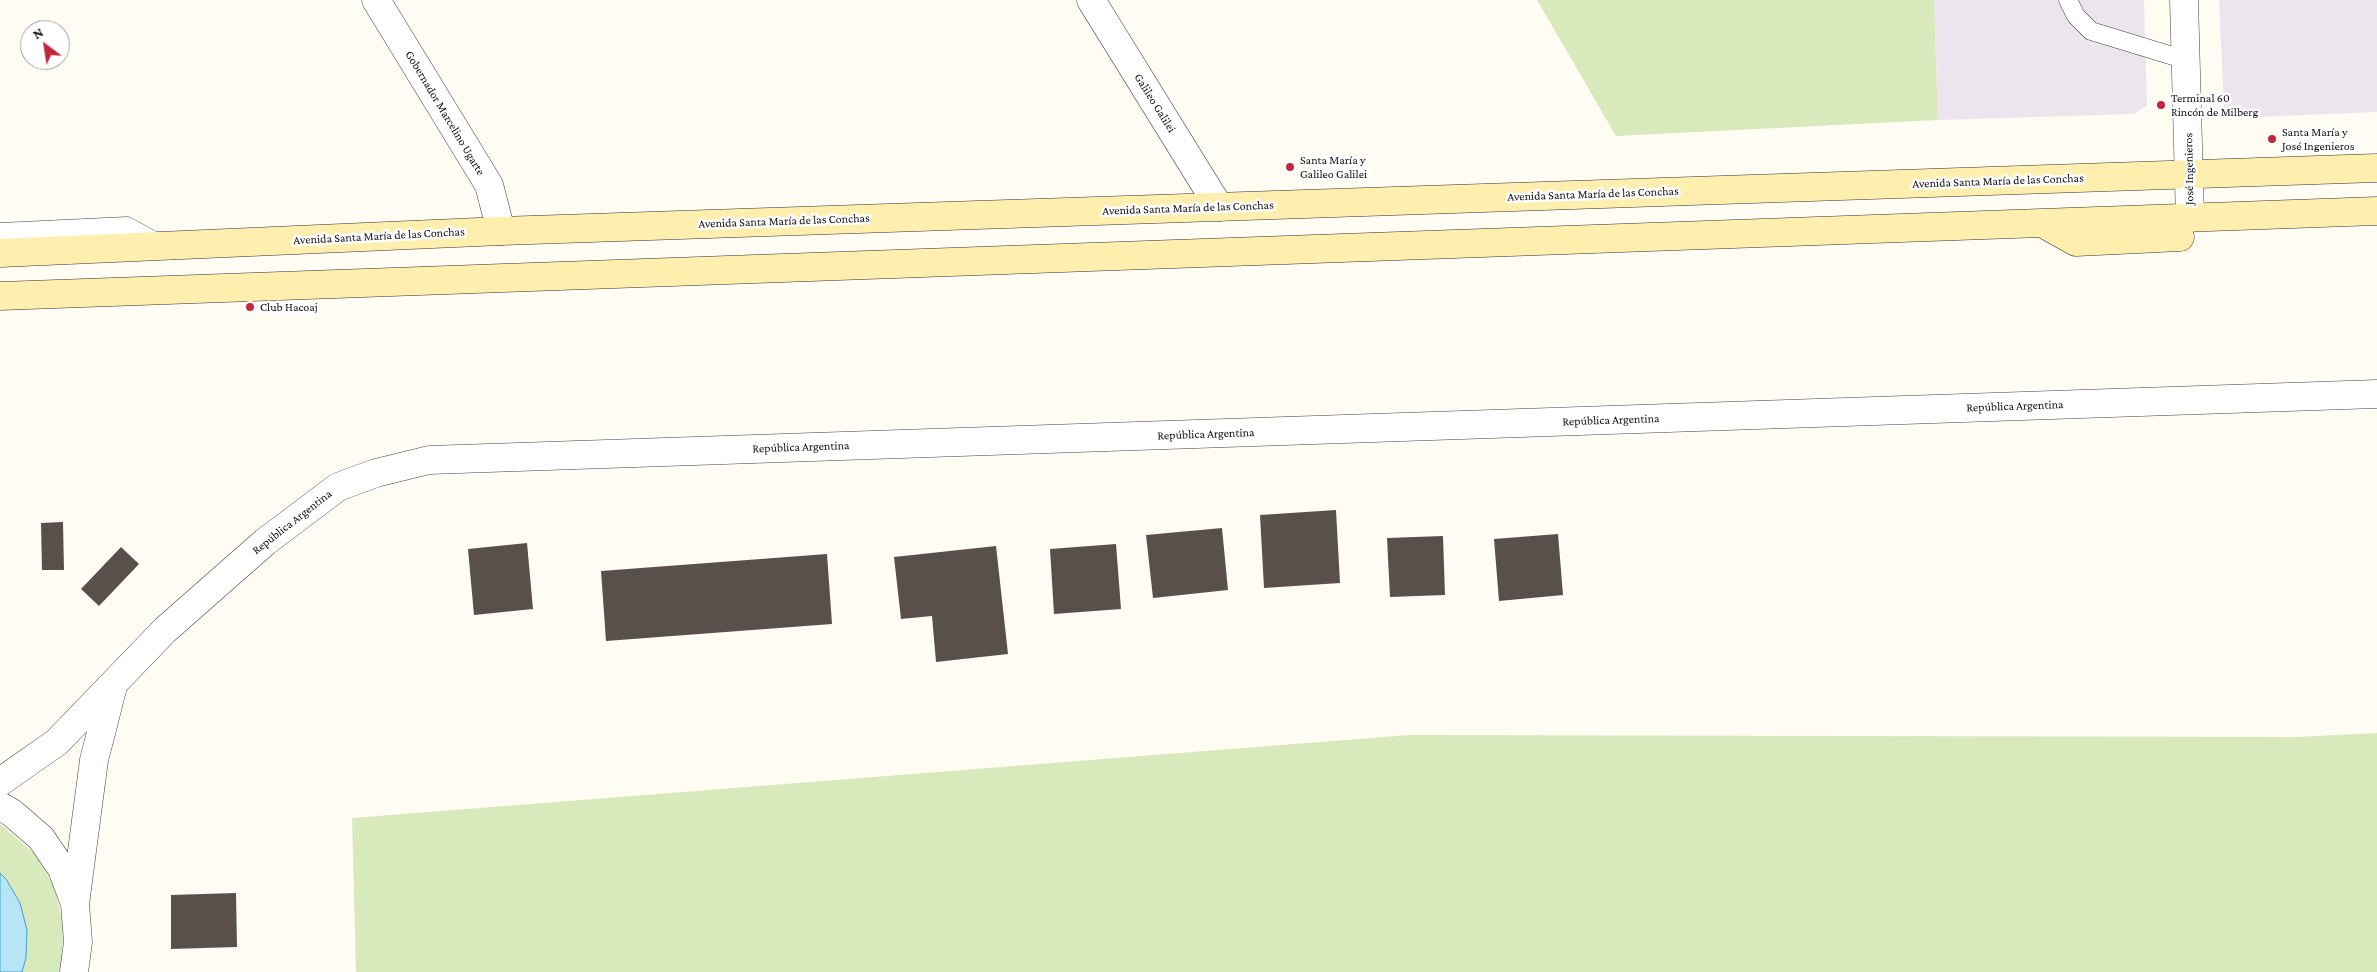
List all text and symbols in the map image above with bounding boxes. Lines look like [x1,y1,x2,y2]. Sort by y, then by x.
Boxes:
north arrow [20,20,70,70]
text: N [30,24,46,42]
street label: Gobernador Marcelino Ugarte [402,48,488,178]
street label: Galileo Galilei [1131,71,1179,135]
place label: Terminal 60 Rincón de Milberg [2171,91,2258,119]
marker: Terminal 60 Rincón de Milberg [2155,99,2167,111]
place label: Santa María y José Ingenieros [2282,125,2354,153]
street label: José Ingenieros [2181,133,2197,205]
marker: Santa María y José Ingenieros [2266,133,2278,145]
place label: Santa María y Galileo Galilei [1300,153,1367,181]
marker: Santa María y Galileo Galilei [1284,161,1296,173]
street label: Avenida Santa María de las Conchas [1912,171,2084,191]
street label: Avenida Santa María de las Conchas [1507,184,1679,204]
street label: Avenida Santa María de las Conchas [1102,198,1274,218]
street label: Avenida Santa María de las Conchas [698,211,870,231]
street label: Avenida Santa María de las Conchas [293,224,465,248]
place label: Club Hacoaj [260,300,318,314]
marker: Club Hacoaj [244,301,256,313]
street label: República Argentina [1966,397,2064,415]
street label: República Argentina [1562,411,1660,429]
street label: República Argentina [1157,425,1255,443]
street label: República Argentina [752,438,850,456]
street label: República Argentina [249,486,335,558]

